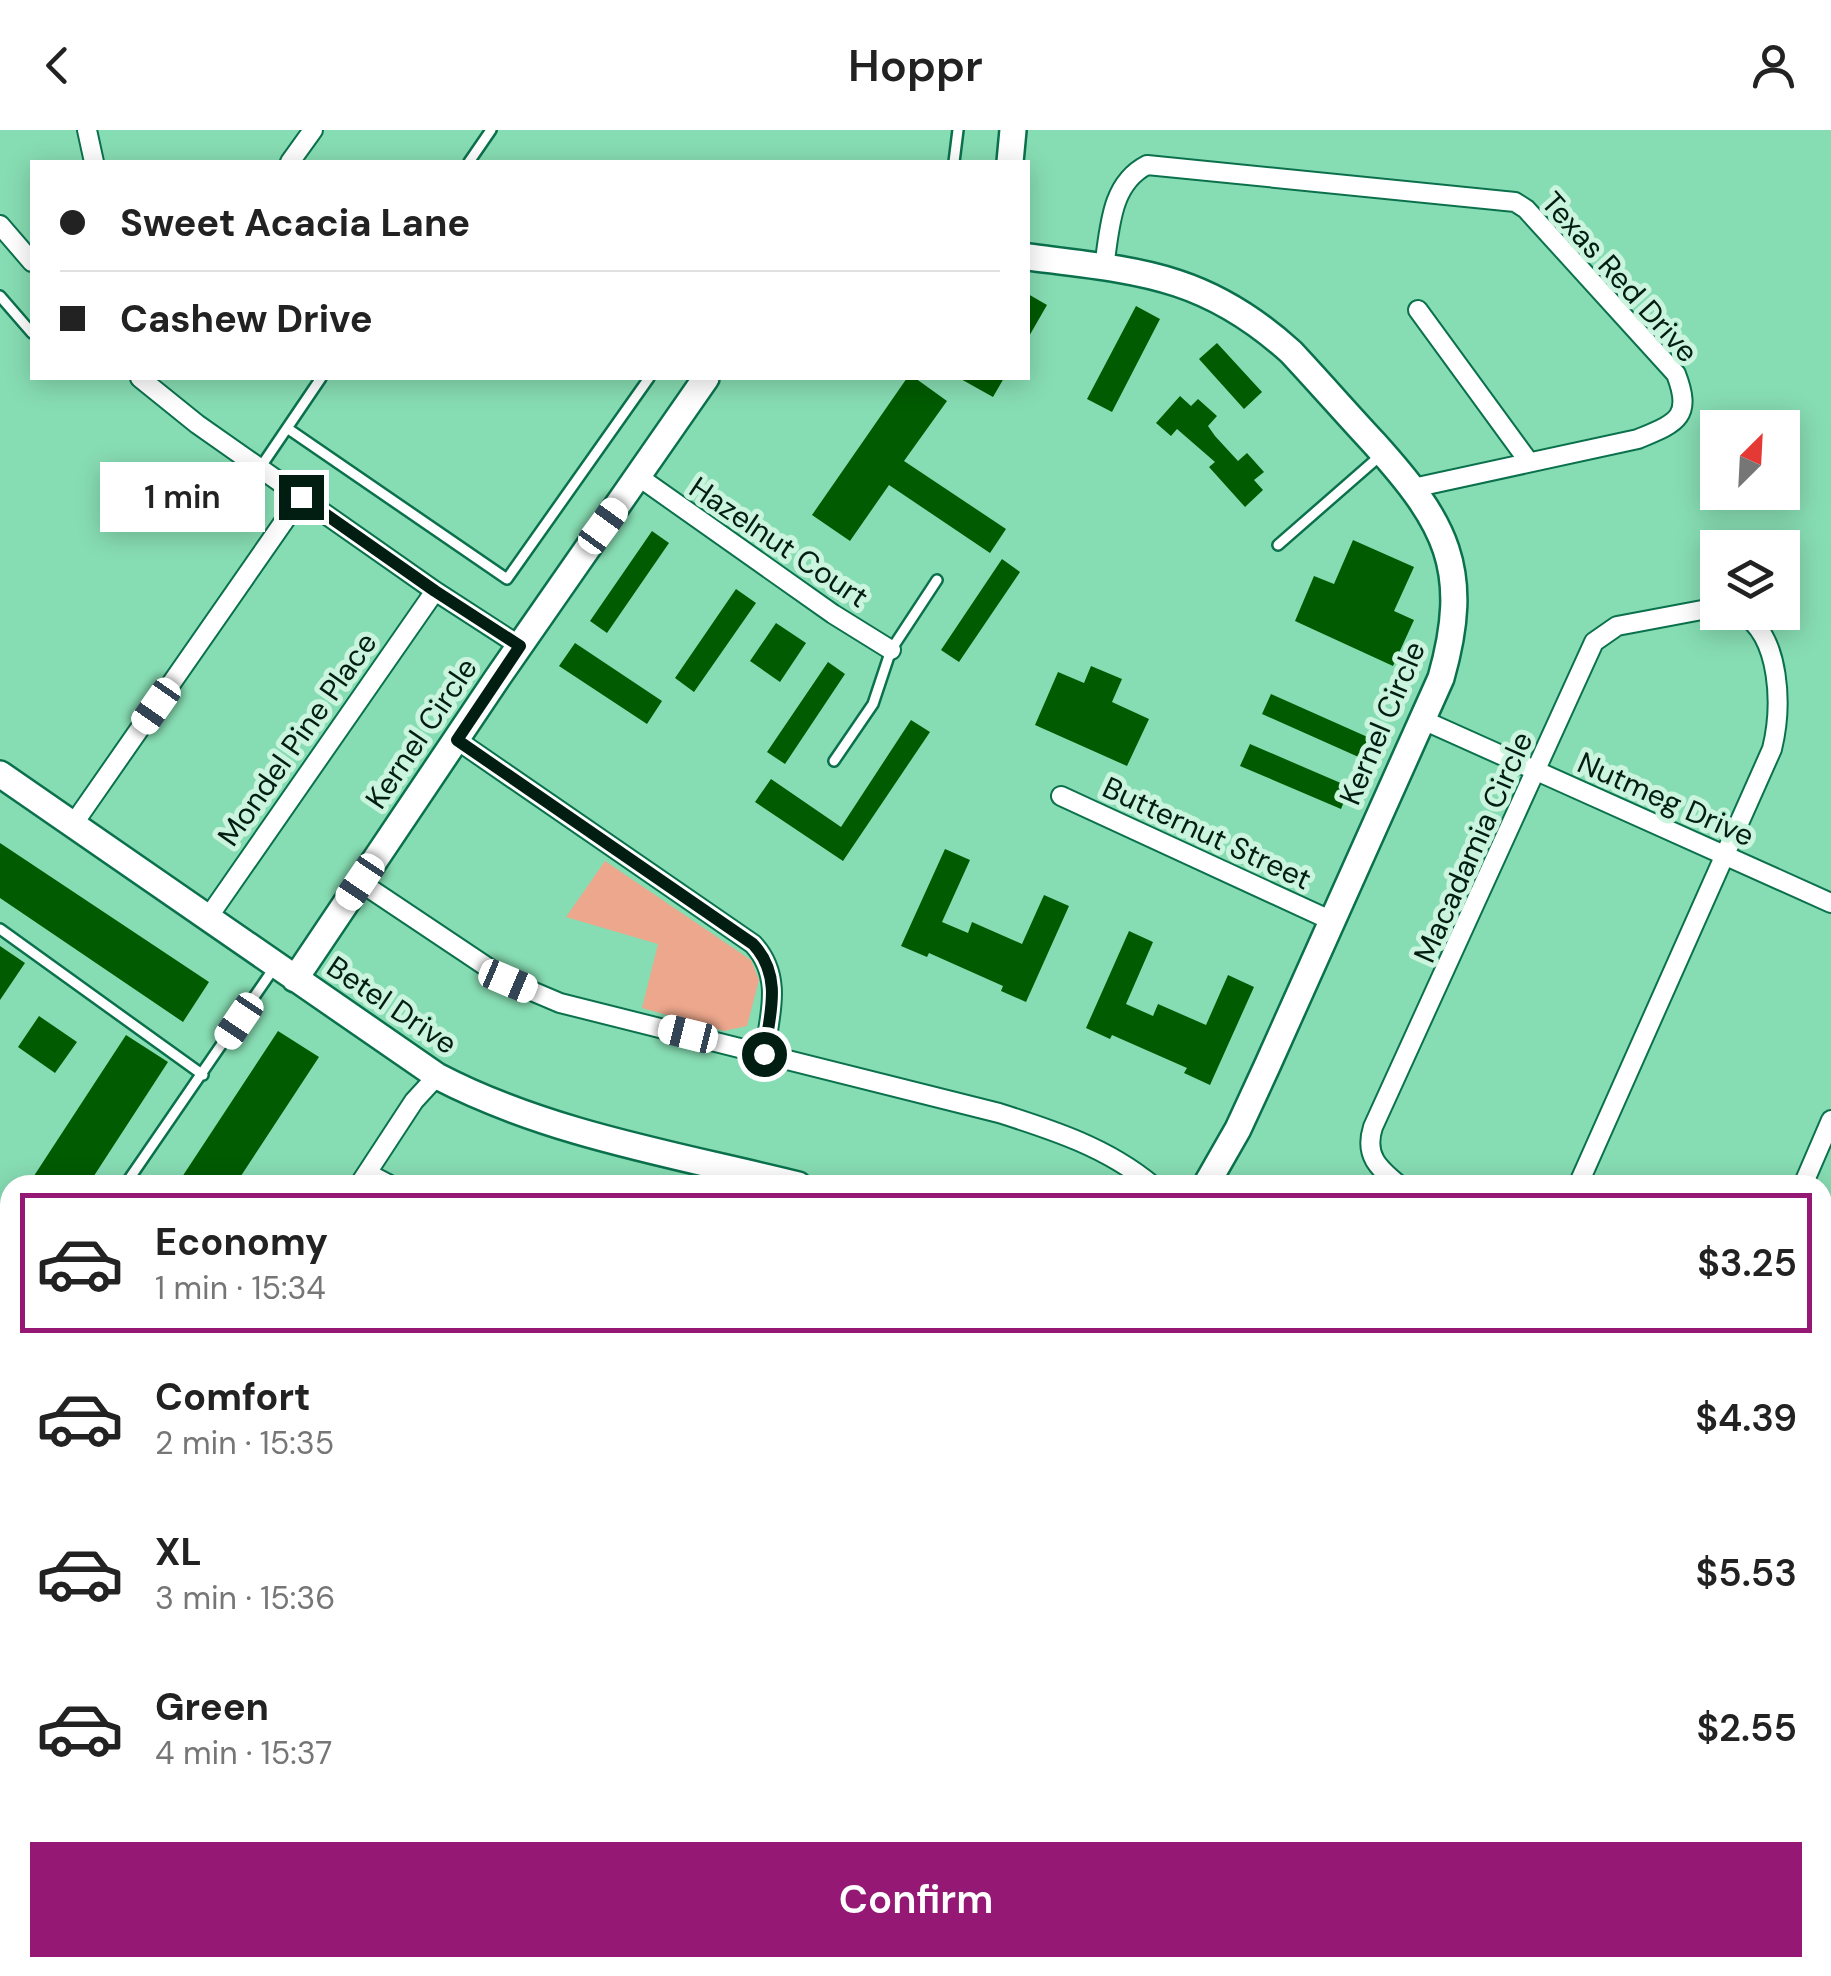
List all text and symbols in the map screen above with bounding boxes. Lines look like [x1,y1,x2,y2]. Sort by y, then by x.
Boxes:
text: Hoppr [848,36,983,95]
icon: back [30,38,85,93]
icon: person [1746,38,1801,93]
street label: Texas Red Drive [1533,184,1707,370]
text: Sweet Acacia Lane [120,198,470,248]
text: Cashew Drive [120,294,373,344]
north arrow [1700,410,1800,510]
map controls [1700,410,1800,630]
callout: 1 min [101,462,266,532]
street label: Hazelnut Court [682,468,876,616]
route end [279,475,324,520]
text: 1 min [144,476,221,518]
car [573,493,633,559]
button: layers [1700,530,1800,630]
street label: Mondel Pine Place [209,625,385,853]
street label: Kernel Circle [1330,635,1434,811]
street label: Kernel Circle [356,650,486,816]
car [127,673,185,739]
street label: Macadamia Circle [1405,726,1541,968]
street label: Nutmeg Drive [1572,743,1760,855]
street label: Butternut Street [1096,768,1318,898]
car [331,849,389,915]
street label: Betel Drive [319,947,465,1063]
car [475,955,541,1007]
car [210,988,268,1054]
car [655,1012,721,1056]
route start [742,1032,787,1077]
text: Economy [155,1217,328,1267]
icon: car [35,1218,125,1308]
text: $3.25 [1697,1238,1797,1288]
text: 1 min · 15:34 [155,1267,326,1309]
text: Comfort [155,1372,311,1422]
icon: car [35,1373,125,1463]
text: $4.39 [1695,1393,1797,1443]
text: 2 min · 15:35 [155,1422,334,1464]
text: XL [155,1527,202,1577]
icon: car [35,1528,125,1618]
text: $5.53 [1696,1548,1797,1598]
text: 3 min · 15:36 [155,1577,335,1619]
text: Green [155,1682,269,1732]
icon: car [35,1683,125,1773]
text: $2.55 [1696,1703,1797,1753]
text: 4 min · 15:37 [155,1732,332,1774]
button: Confirm [30,1842,1802,1957]

